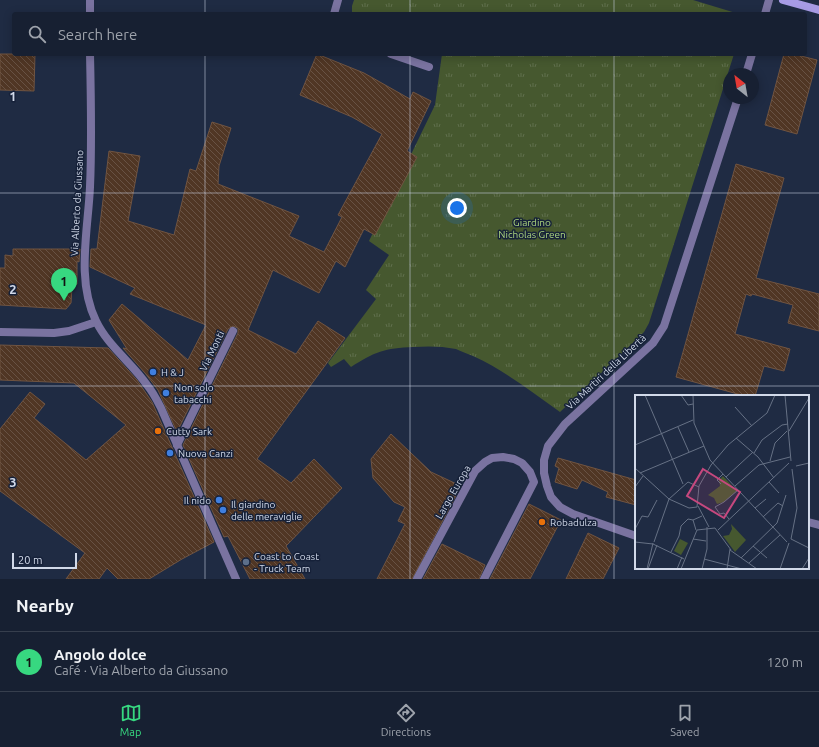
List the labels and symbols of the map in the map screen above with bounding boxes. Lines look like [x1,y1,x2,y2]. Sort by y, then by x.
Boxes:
north arrow [723,68,759,104]
text: 1 [9,89,17,103]
street label: Via Alberto da Giussano [69,149,85,256]
your location [447,198,467,218]
park label: Giardino Nicholas Green [498,217,566,240]
pin: 1 [51,268,77,301]
text: 2 [9,282,17,296]
street label: Via Monti [198,329,226,373]
street label: Via Martiri della Libertà [564,332,648,412]
marker: H & J [148,367,158,377]
place label: H & J [161,367,184,378]
place label: Non solo tabacchi [174,382,214,405]
marker: Non solo tabacchi [161,388,171,398]
inset map [635,395,809,569]
marker: Cutty Sark [153,426,163,436]
place label: Cutty Sark [166,426,212,437]
marker: Nuova Canzi [165,448,175,458]
place label: Nuova Canzi [178,448,233,459]
street label: Largo Europa [433,463,473,521]
text: 3 [9,475,17,489]
place label: Il nido [184,495,211,506]
marker: Il nido [214,495,224,505]
place label: Il giardino delle meraviglie [231,499,302,522]
marker: Il giardino delle meraviglie [218,505,228,515]
marker: Robadulza [537,517,547,527]
place label: Robadulza [550,517,597,528]
scale bar [12,551,77,570]
place label: Coast to Coast - Truck Team [254,551,319,574]
marker: Coast to Coast - Truck Team [241,557,251,567]

